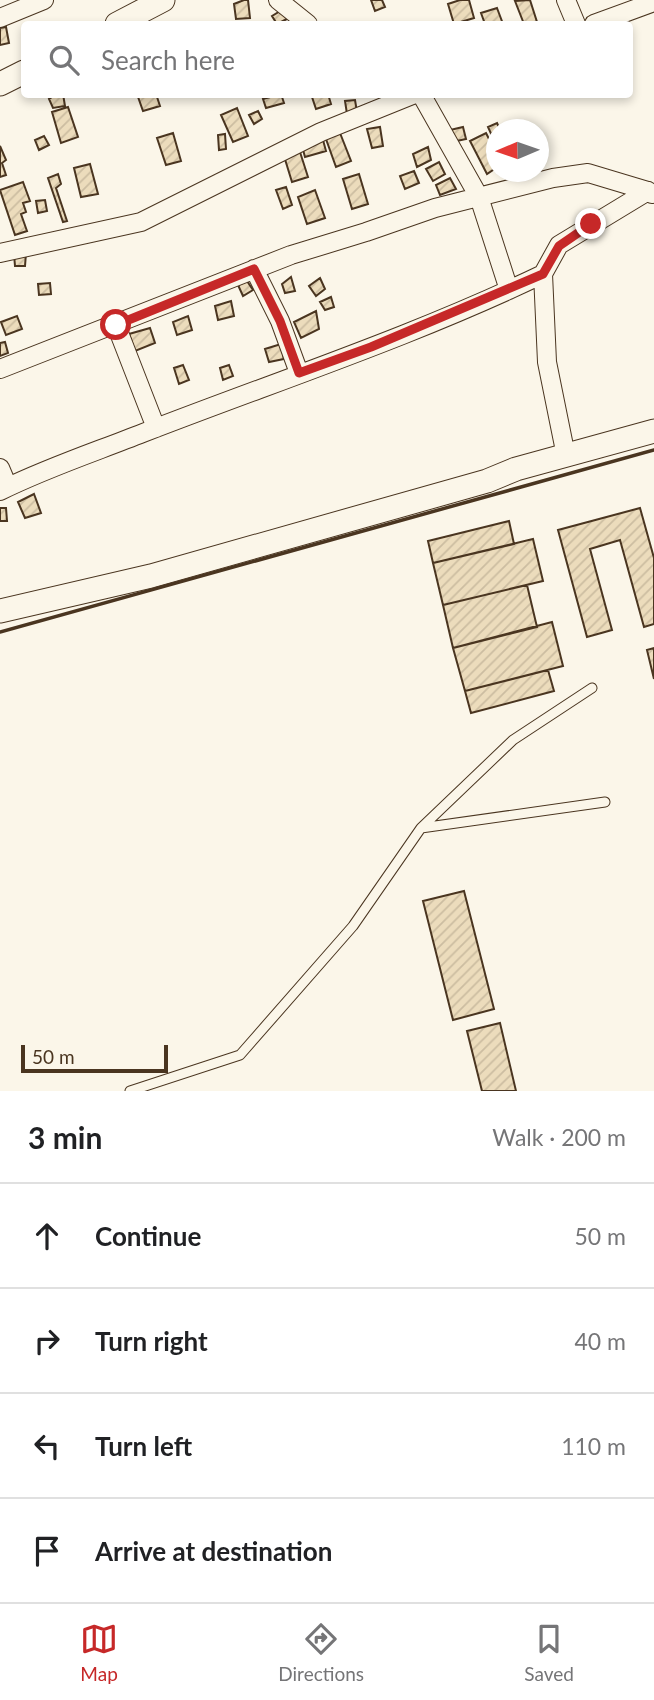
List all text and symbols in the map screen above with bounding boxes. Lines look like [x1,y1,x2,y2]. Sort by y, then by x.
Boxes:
search box [21,21,633,98]
icon: search [45,41,83,79]
text: Search here [101,44,235,76]
north arrow [486,119,549,182]
route end [575,208,606,239]
route start [100,309,131,340]
scale bar [21,1042,168,1074]
text: 50 m [32,1045,75,1068]
text: 3 min [28,1119,102,1155]
text: Walk · 200 m [492,1123,626,1151]
icon: ahead [28,1217,66,1255]
text: Continue [95,1220,201,1252]
text: 50 m [575,1222,626,1250]
icon: right [28,1322,66,1360]
text: Turn right [95,1325,208,1357]
text: 40 m [575,1327,626,1355]
icon: left [28,1427,66,1465]
text: Turn left [95,1430,192,1462]
text: 110 m [561,1432,626,1460]
icon: arrive [28,1532,66,1570]
text: Arrive at destination [95,1535,332,1567]
tab: Map [80,1620,118,1685]
tab: Directions [278,1620,364,1685]
tab: Saved [524,1620,574,1685]

